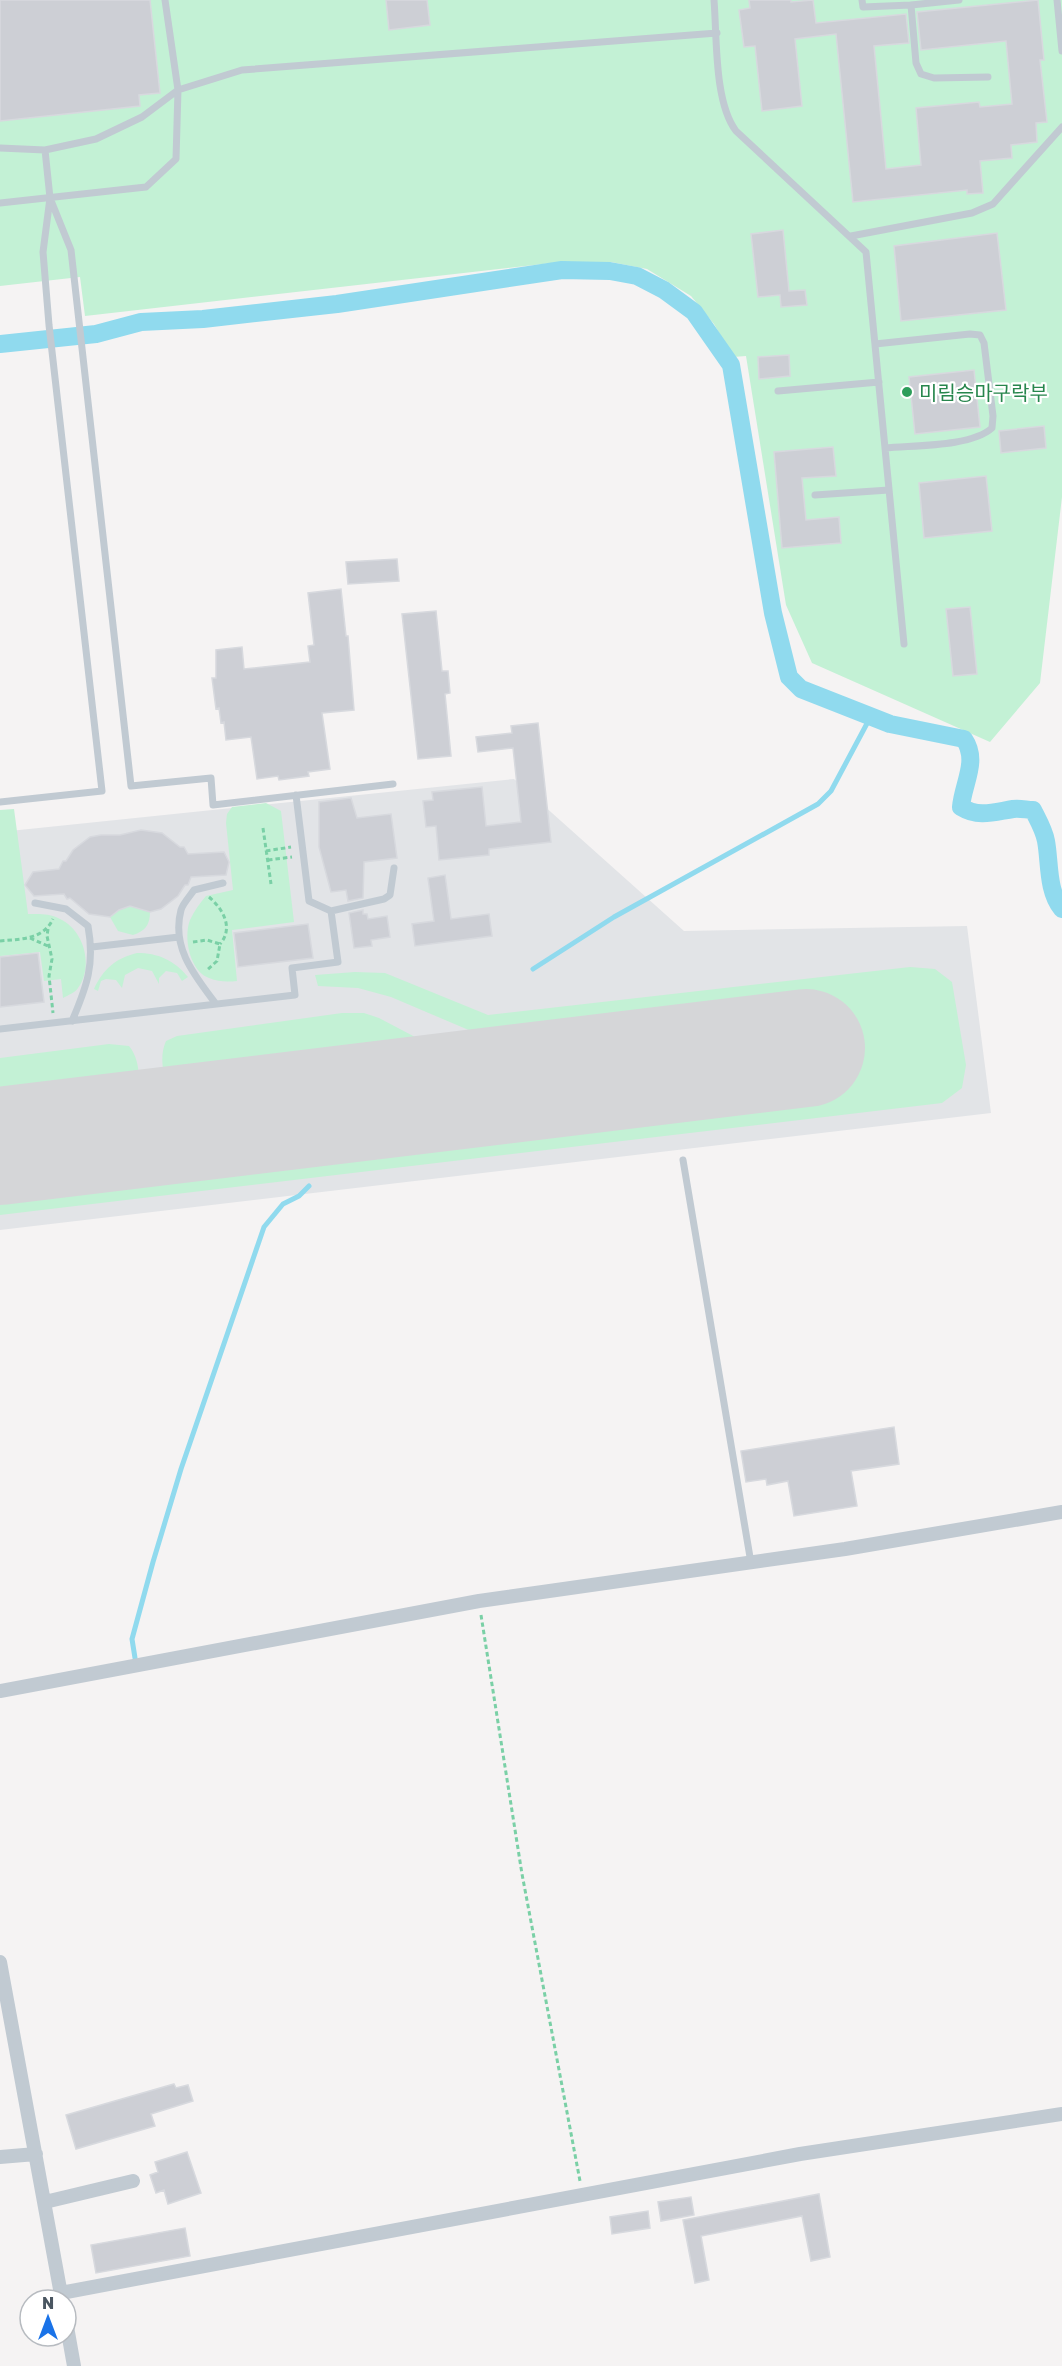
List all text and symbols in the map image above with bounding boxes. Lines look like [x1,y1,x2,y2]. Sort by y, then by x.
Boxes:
place label: 미림승마구락부 [919,380,1048,404]
marker: 미림승마구락부 [900,385,914,399]
north arrow [18,2288,78,2348]
text: N [42,2293,54,2313]

